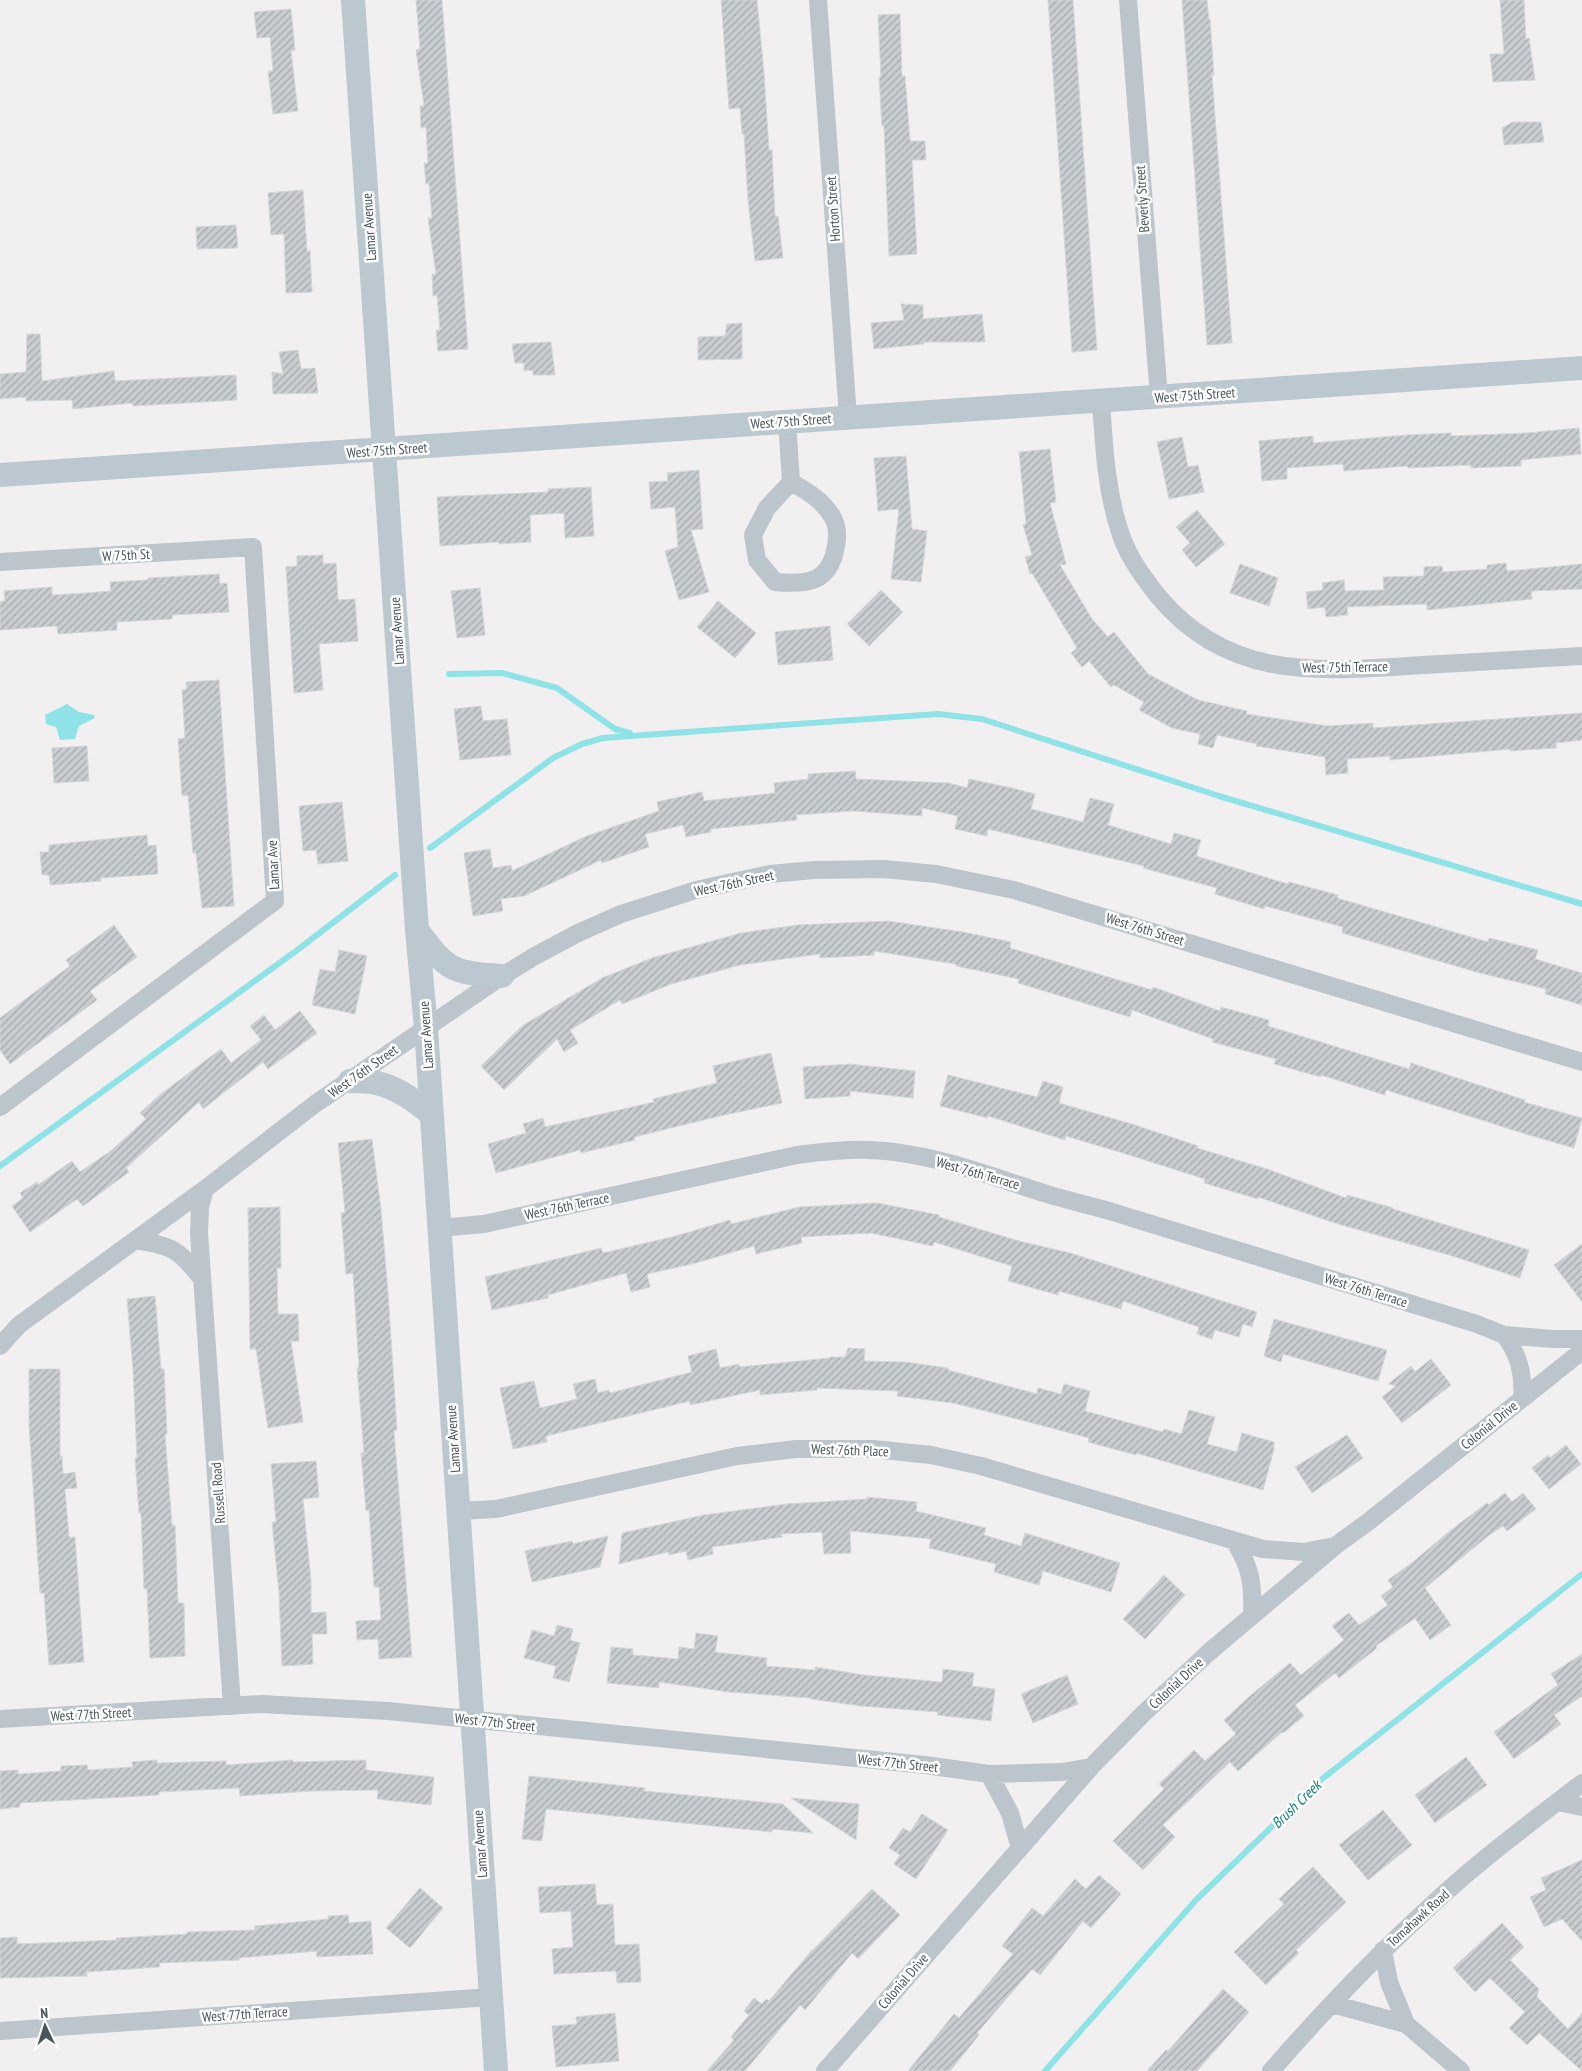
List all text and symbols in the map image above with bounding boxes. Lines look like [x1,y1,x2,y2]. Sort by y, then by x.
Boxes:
street label: Beverly Street [1131,165,1153,233]
street label: Horton Street [822,176,844,242]
street label: Lamar Avenue [358,192,380,261]
street label: West 75th Street [1154,383,1236,407]
street label: West 75th Street [750,409,832,433]
street label: West 75th Street [346,438,428,462]
street label: W 75th St [102,545,150,565]
street label: Lamar Avenue [386,596,408,665]
street label: West 75th Terrace [1302,657,1388,677]
street label: Lamar Ave [263,839,283,890]
street label: West 76th Street [693,866,776,900]
street label: West 76th Street [1104,909,1186,949]
street label: Lamar Avenue [415,1000,437,1069]
street label: West 76th Street [325,1040,401,1102]
street label: West 76th Terrace [934,1153,1022,1194]
street label: West 76th Terrace [523,1188,611,1224]
street label: West 76th Terrace [1322,1269,1410,1311]
street label: Colonial Drive [1457,1397,1521,1453]
street label: Lamar Avenue [442,1404,464,1473]
street label: West 76th Place [811,1440,889,1460]
street label: Russell Road [207,1462,229,1524]
street label: Colonial Drive [1145,1653,1207,1713]
street label: West 77th Street [50,1703,132,1725]
street label: West 77th Street [454,1709,536,1735]
street label: West 77th Street [857,1750,939,1776]
water label: Brush Creek [1267,1774,1326,1832]
street label: Lamar Avenue [469,1809,491,1878]
street label: Tomahawk Road [1383,1885,1453,1951]
street label: Colonial Drive [874,1949,932,2013]
north arrow [20,2001,70,2051]
street label: West 77th Terrace [202,2002,289,2026]
text: N [40,2004,48,2022]

